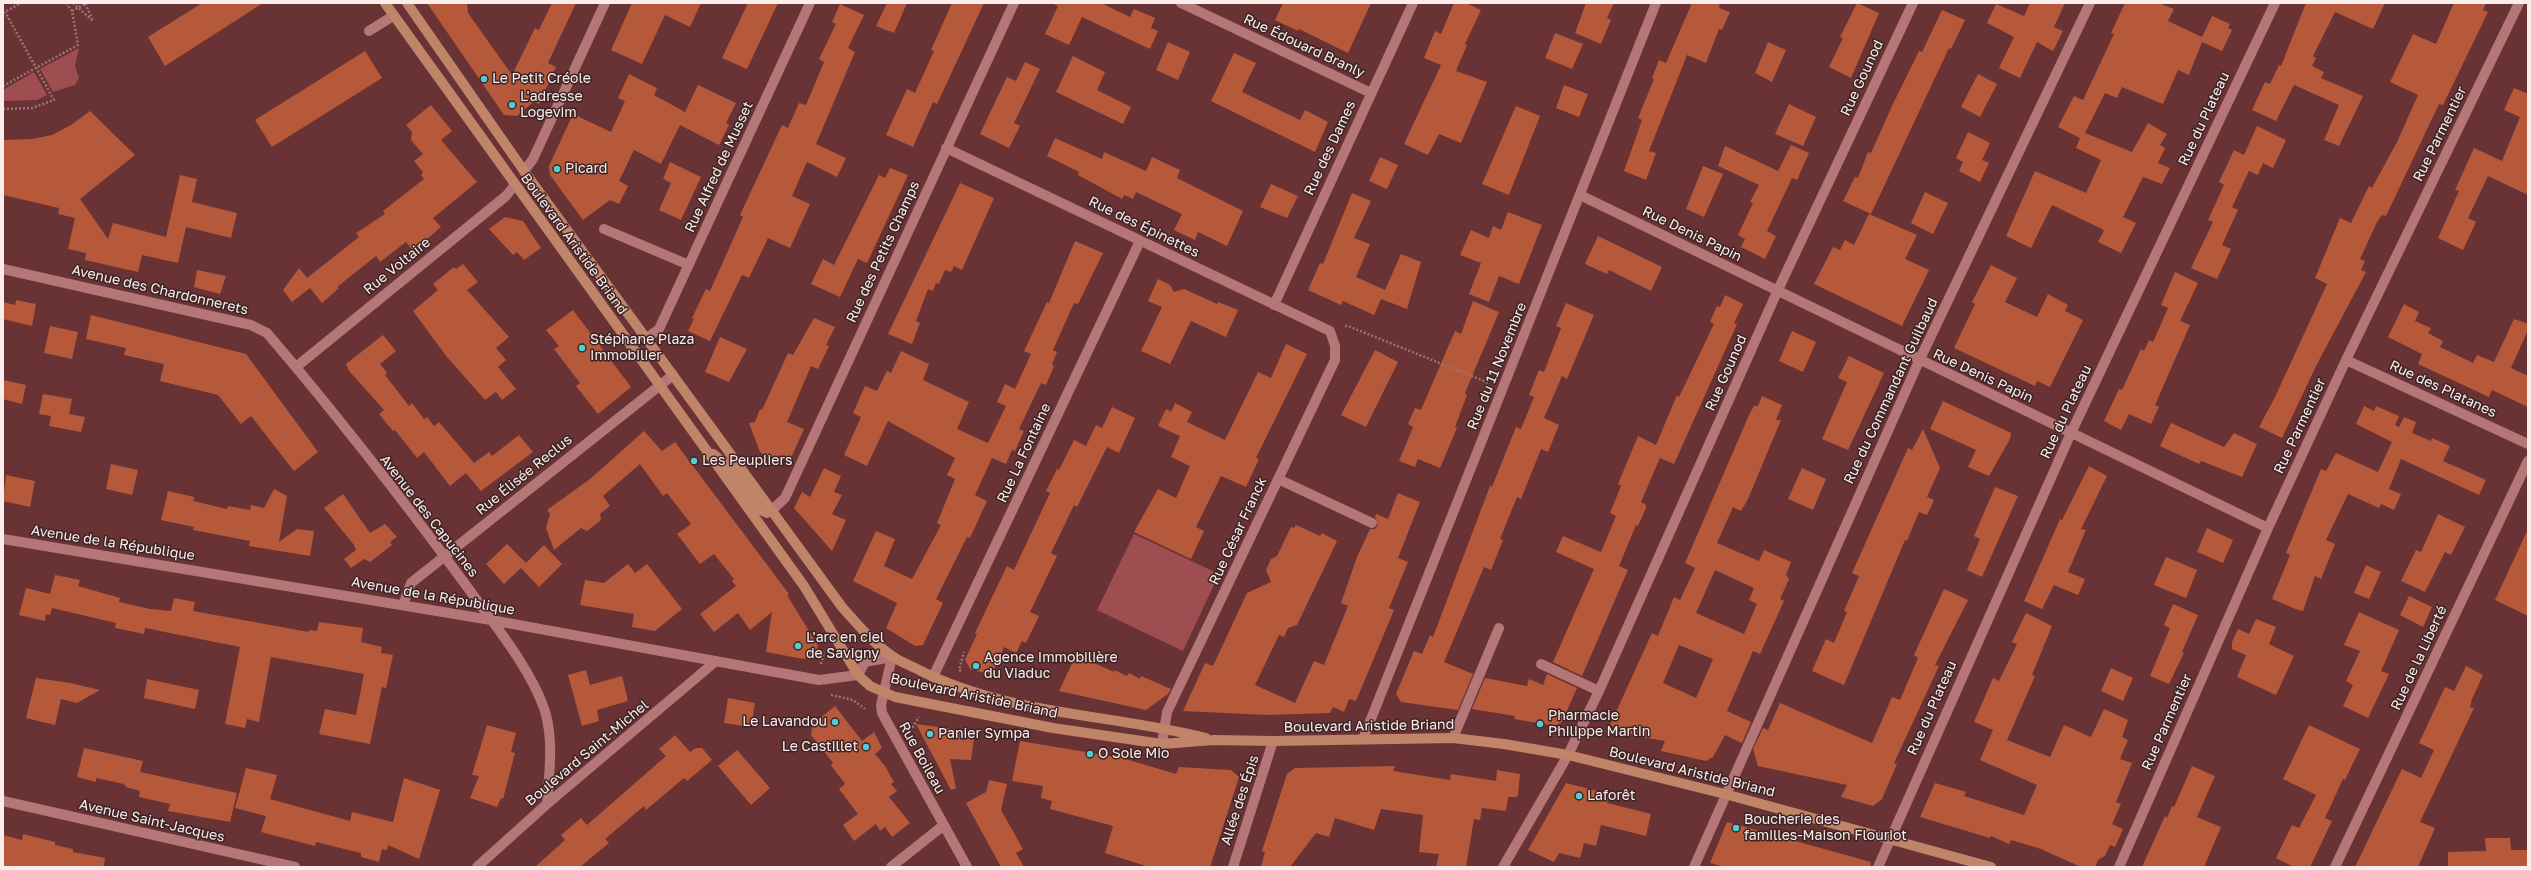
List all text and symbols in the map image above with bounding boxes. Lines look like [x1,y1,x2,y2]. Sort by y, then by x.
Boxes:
street label: Rue Édouard Branly [1241,11,1367,81]
street label: Rue Gounod [1837,37,1887,119]
street label: Rue du Plateau [2175,69,2233,169]
place label: Le Petit Créole [492,71,591,87]
marker: Le Petit Créole [479,74,489,84]
street label: Rue Parmentier [2410,84,2470,184]
place label: L'adresse Logevim [520,89,583,122]
street label: Rue des Dames [1301,98,1359,198]
street label: Rue Alfred de Musset [681,99,757,235]
marker: L'adresse Logevim [507,100,517,110]
place label: Picard [565,161,607,177]
marker: Picard [552,164,562,174]
street label: Boulevard Aristide Briand [517,170,631,318]
street label: Rue des Petits Champs [843,178,923,326]
street label: Rue des Épinettes [1086,193,1202,261]
street label: Rue Denis Papin [1640,203,1744,265]
street label: Rue Voltaire [360,234,434,298]
street label: Avenue des Chardonnerets [70,261,250,319]
street label: Rue du Commandant Guilbaud [1840,295,1942,487]
street label: Rue du 11 Novembre [1464,300,1530,432]
place label: Stéphane Plaza Immobilier [590,332,694,364]
street label: Rue Gounod [1702,332,1750,414]
marker: Stéphane Plaza Immobilier [577,343,587,353]
street label: Rue Denis Papin [1930,345,2036,407]
street label: Rue des Platanes [2387,357,2499,421]
street label: Rue du Plateau [2037,362,2095,462]
street label: Rue Parmentier [2270,375,2330,477]
street label: Rue La Fontaine [994,401,1054,505]
street label: Rue Élisée Reclus [473,431,575,519]
street label: Avenue des Capucines [376,451,482,581]
place label: Les Peupliers [702,453,792,469]
marker: Les Peupliers [689,456,699,466]
street label: Rue César Franck [1206,474,1270,588]
street label: Avenue de la République [30,522,196,564]
street label: Avenue de la République [350,573,516,619]
street label: Rue de la Liberté [2387,603,2451,713]
place label: L'arc en ciel de Savigny [806,630,884,662]
marker: L'arc en ciel de Savigny [793,641,803,651]
place label: Agence Immobilière du Viaduc [984,650,1118,682]
street label: Rue du Plateau [1904,658,1960,758]
marker: Agence Immobilière du Viaduc [971,661,981,671]
street label: Boulevard Aristide Briand [889,670,1059,722]
street label: Rue Parmentier [2138,671,2196,773]
street label: Boulevard Saint-Michel [522,697,652,809]
place label: Pharmacie Philippe Martin [1548,708,1650,740]
place label: Le Lavandou [742,714,827,730]
street label: Boulevard Aristide Briand [1284,716,1454,736]
marker: Le Lavandou [830,717,840,727]
street label: Rue Boileau [895,719,949,797]
marker: Pharmacie Philippe Martin [1535,719,1545,729]
place label: Panier Sympa [938,726,1030,742]
marker: Panier Sympa [925,729,935,739]
place label: Le Castillet [782,739,858,755]
marker: Le Castillet [861,742,871,752]
street label: Boulevard Aristide Briand [1607,743,1777,801]
place label: O Sole Mio [1098,746,1169,762]
marker: O Sole Mio [1085,749,1095,759]
street label: Allée des Épis [1218,753,1262,847]
place label: Laforêt [1587,788,1635,804]
marker: Laforêt [1574,791,1584,801]
street label: Avenue Saint-Jacques [78,796,226,846]
place label: Boucherie des familles-Maison Flouriot [1744,812,1907,844]
marker: Boucherie des familles-Maison Flouriot [1731,823,1741,833]

